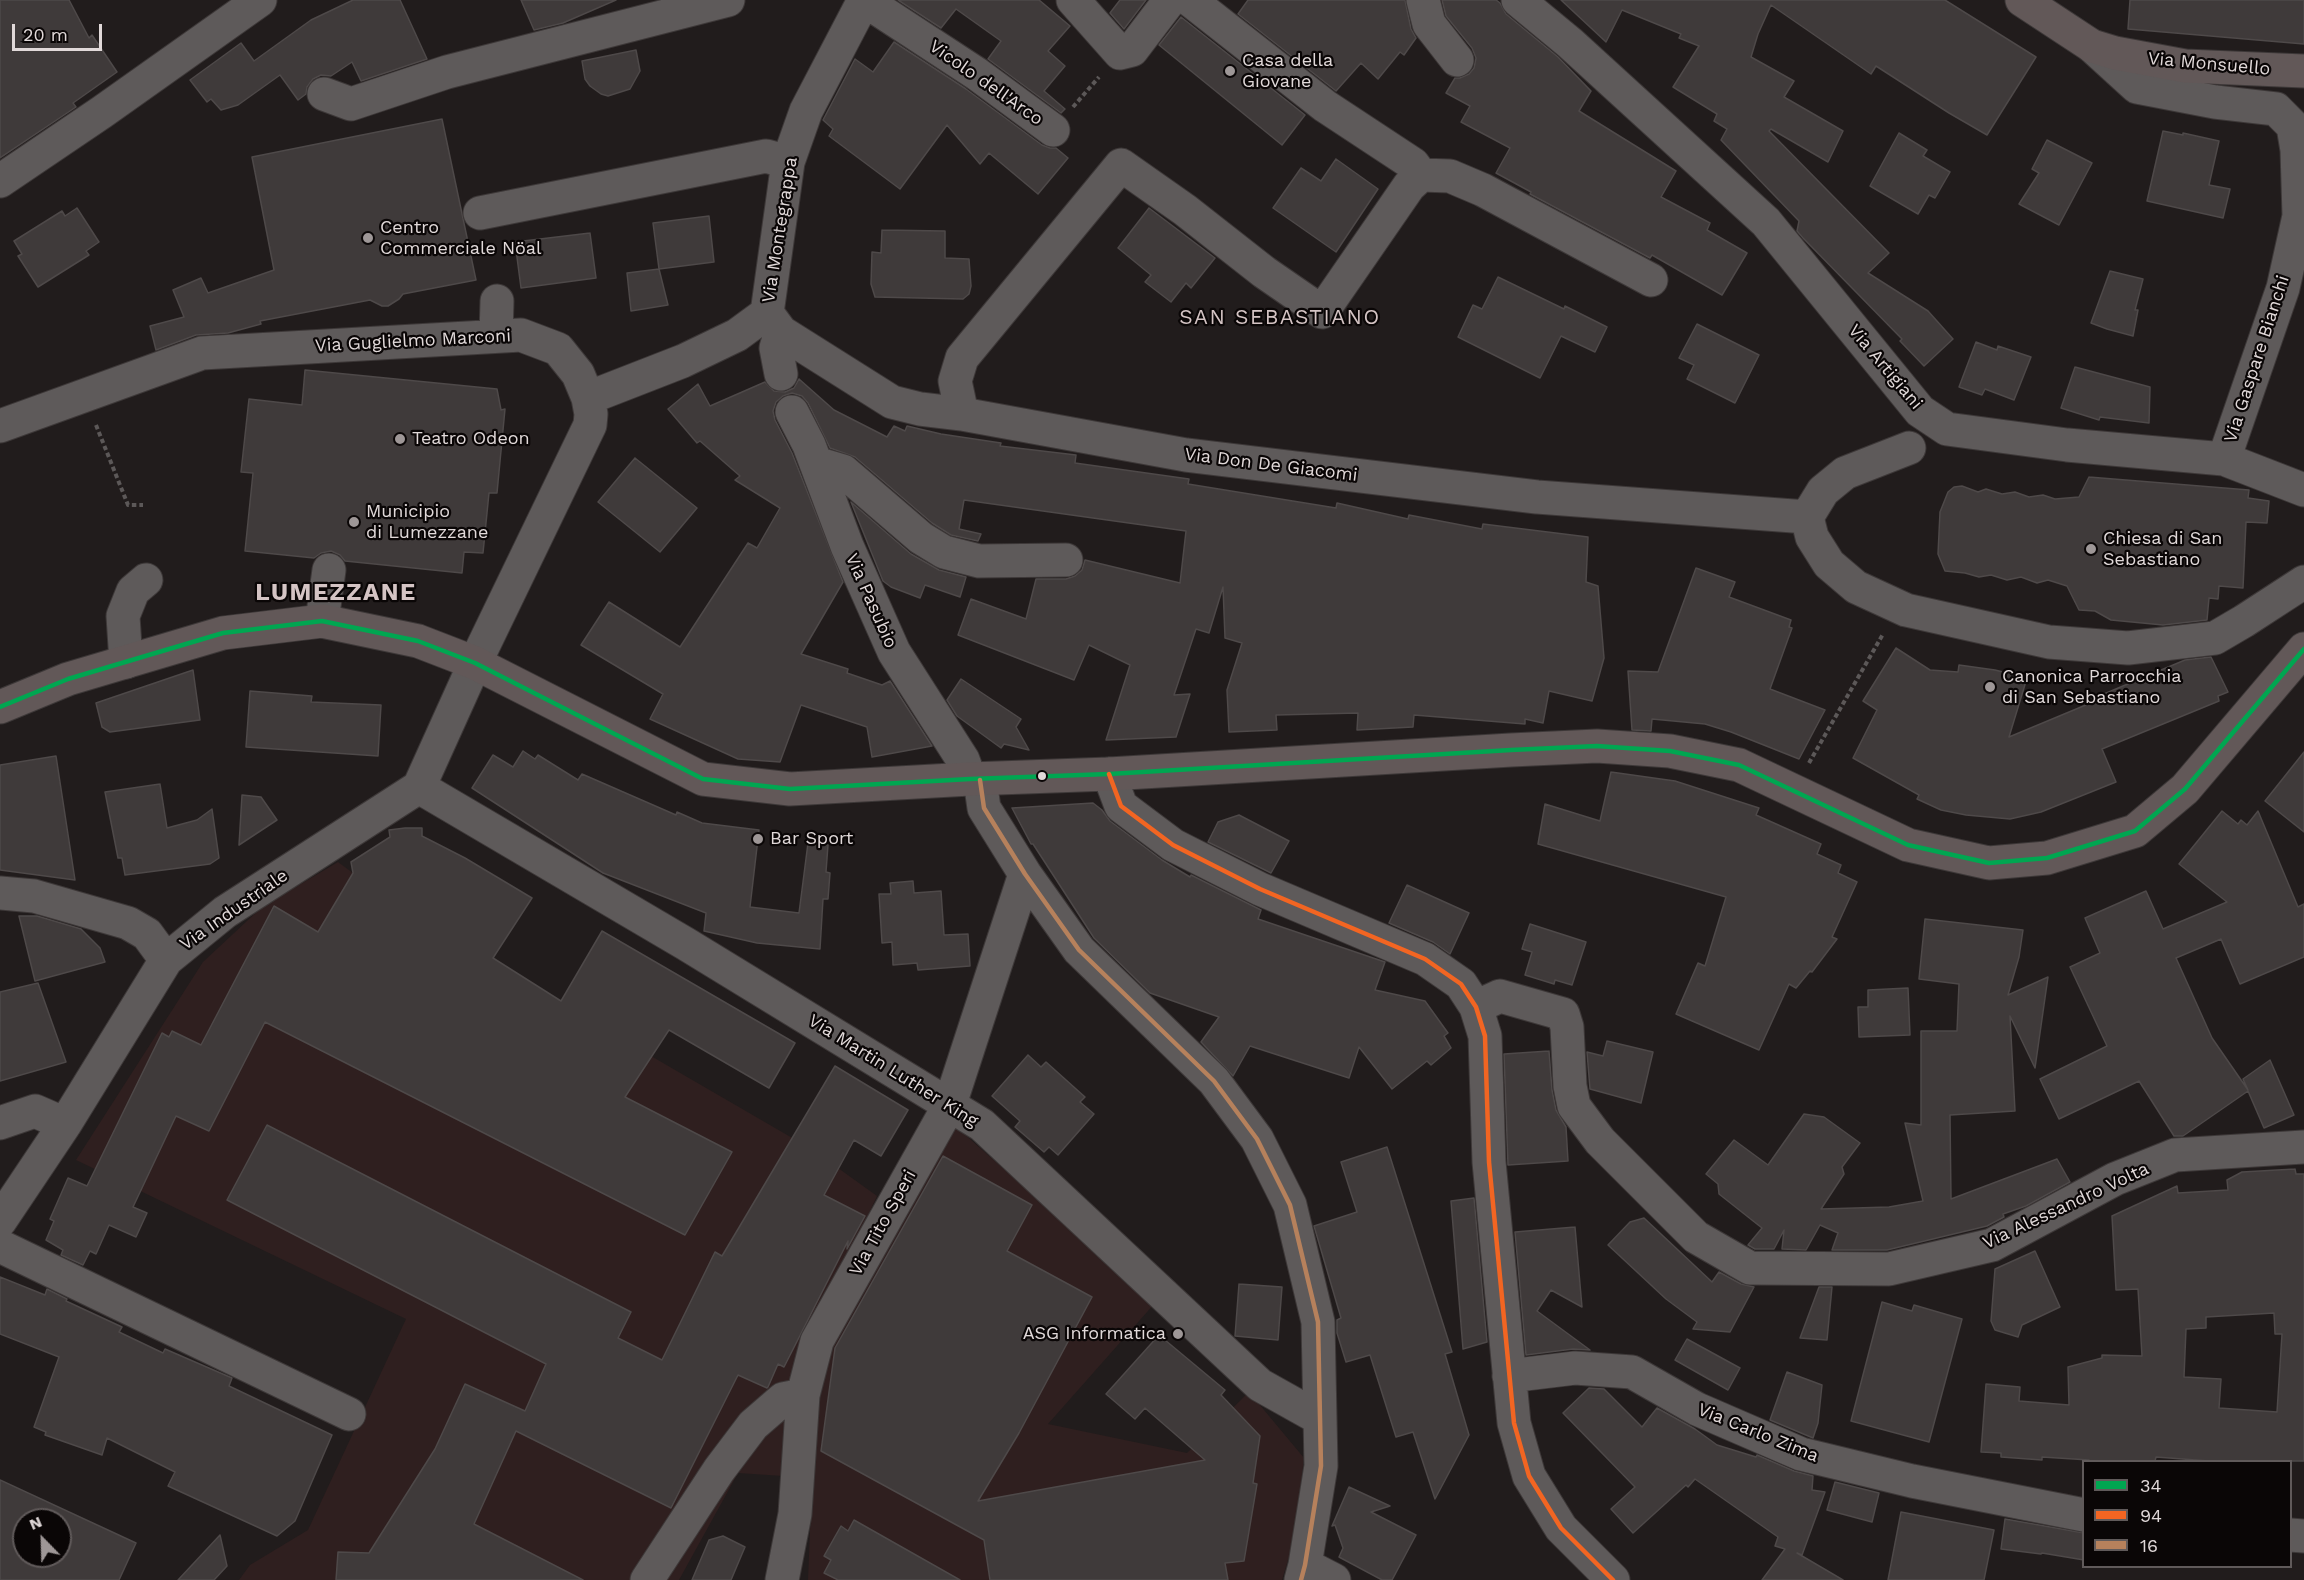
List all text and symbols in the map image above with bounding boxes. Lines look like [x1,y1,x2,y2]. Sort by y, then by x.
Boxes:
scale bar [15,12,105,50]
text: 20 m [23,24,68,45]
street label: Vicolo dell'Arco [925,36,1047,130]
street label: Via Monsuello [2147,48,2271,80]
place label: Casa della Giovane [1242,50,1333,92]
marker: Casa della Giovane [1223,64,1237,78]
street label: Via Montegrappa [758,156,802,304]
place label: Centro Commerciale Nöal [380,217,542,260]
marker: Centro Commerciale Nöal [361,231,375,245]
street label: Via Gaspare Bianchi [2220,273,2294,445]
district label: SAN SEBASTIANO [1179,305,1381,331]
street label: Via Artigiani [1843,320,1927,414]
street label: Via Guglielmo Marconi [315,325,511,357]
place label: Teatro Odeon [412,428,530,450]
marker: Teatro Odeon [393,432,407,446]
street label: Via Don De Giacomi [1183,444,1359,486]
place label: Municipio di Lumezzane [366,501,488,544]
marker: Municipio di Lumezzane [347,515,361,529]
place label: Chiesa di San Sebastiano [2103,528,2222,570]
marker: Chiesa di San Sebastiano [2084,542,2098,556]
street label: Via Pasubio [841,550,901,652]
district label: LUMEZZANE [255,579,417,607]
place label: Canonica Parrocchia di San Sebastiano [2002,666,2181,708]
marker: Canonica Parrocchia di San Sebastiano [1983,680,1997,694]
unlabelled marker [1036,770,1048,782]
place label: Bar Sport [770,828,853,850]
marker: Bar Sport [751,832,765,846]
street label: Via Industriale [176,865,292,955]
street label: Via Martin Luther King [804,1010,982,1132]
street label: Via Alessandro Volta [1980,1158,2152,1254]
street label: Via Tito Speri [845,1166,921,1280]
place label: ASG Informatica [1023,1323,1166,1345]
marker: ASG Informatica [1171,1327,1185,1341]
street label: Via Carlo Zima [1694,1399,1822,1467]
legend [2082,1460,2292,1568]
text: 34 [2140,1475,2162,1496]
text: 94 [2140,1505,2162,1526]
north arrow [12,1508,72,1568]
text: N [26,1512,45,1534]
text: 16 [2140,1535,2158,1556]

